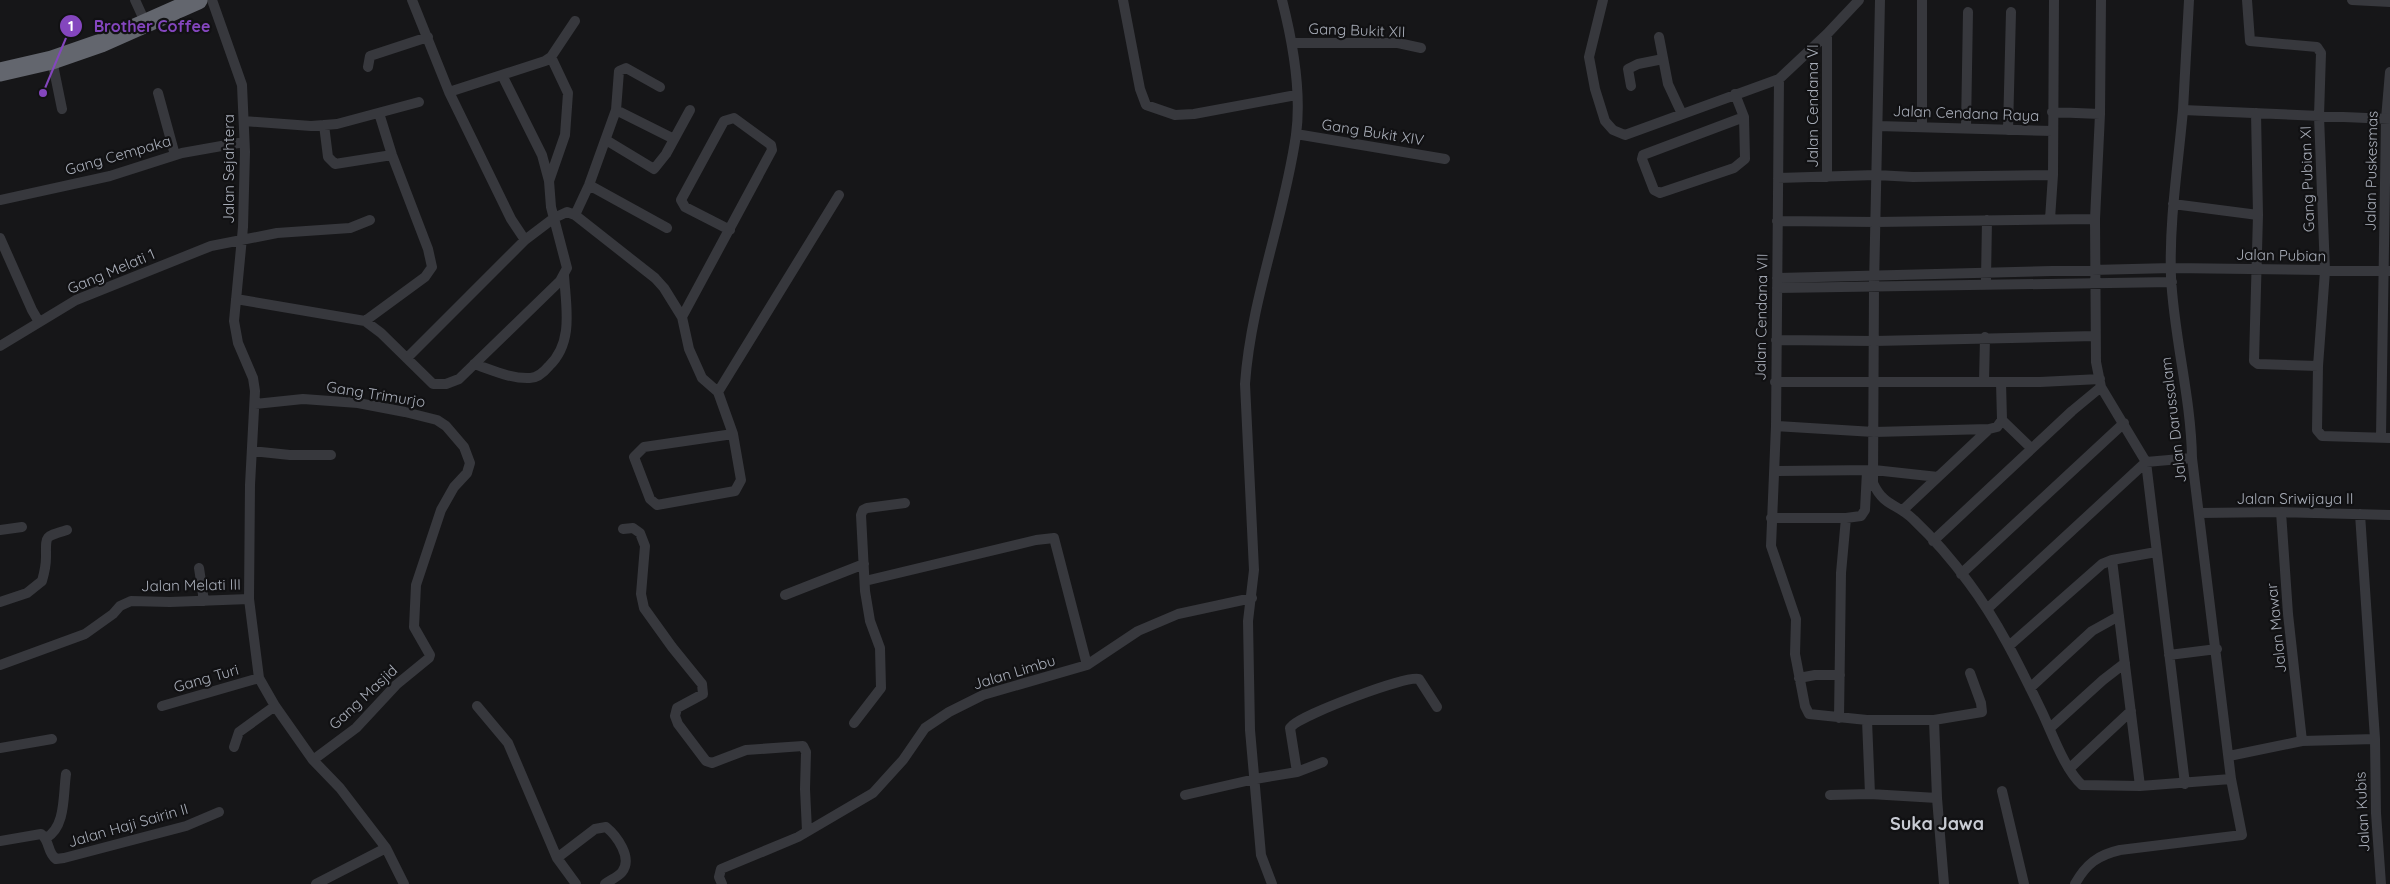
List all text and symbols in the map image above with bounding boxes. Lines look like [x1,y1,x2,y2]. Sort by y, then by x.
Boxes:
callout: Brother Coffee [58,11,220,42]
text: 1 [68,16,74,35]
text: Brother Coffee [94,16,210,36]
street label: Gang Bukit XII [1308,19,1406,41]
street label: Jalan Cendana VI [1803,44,1822,168]
street label: Jalan Cendana Raya [1892,101,2040,125]
street label: Jalan Puskesmas [2360,111,2382,231]
street label: Jalan Sejahtera [219,114,238,224]
street label: Gang Bukit XIV [1320,115,1426,149]
street label: Gang Pubian XI [2296,126,2318,232]
street label: Gang Cempaka [63,131,173,179]
street label: Gang Melati 1 [64,244,158,298]
street label: Jalan Pubian [2236,245,2326,265]
street label: Jalan Cendana VII [1750,253,1772,381]
street label: Jalan Darussalam [2156,356,2190,484]
street label: Gang Trimurjo [325,377,427,411]
street label: Jalan Sriwijaya II [2236,489,2354,508]
street label: Jalan Melati III [141,575,241,595]
street label: Jalan Mawar [2262,582,2290,674]
street label: Jalan Limbu [970,650,1058,694]
street label: Gang Turi [171,660,241,696]
street label: Gang Masjid [325,660,401,734]
street label: Jalan Kubis [2350,771,2374,853]
street label: Jalan Haji Sairin II [66,799,190,851]
district label: Suka Jawa [1890,812,1984,835]

